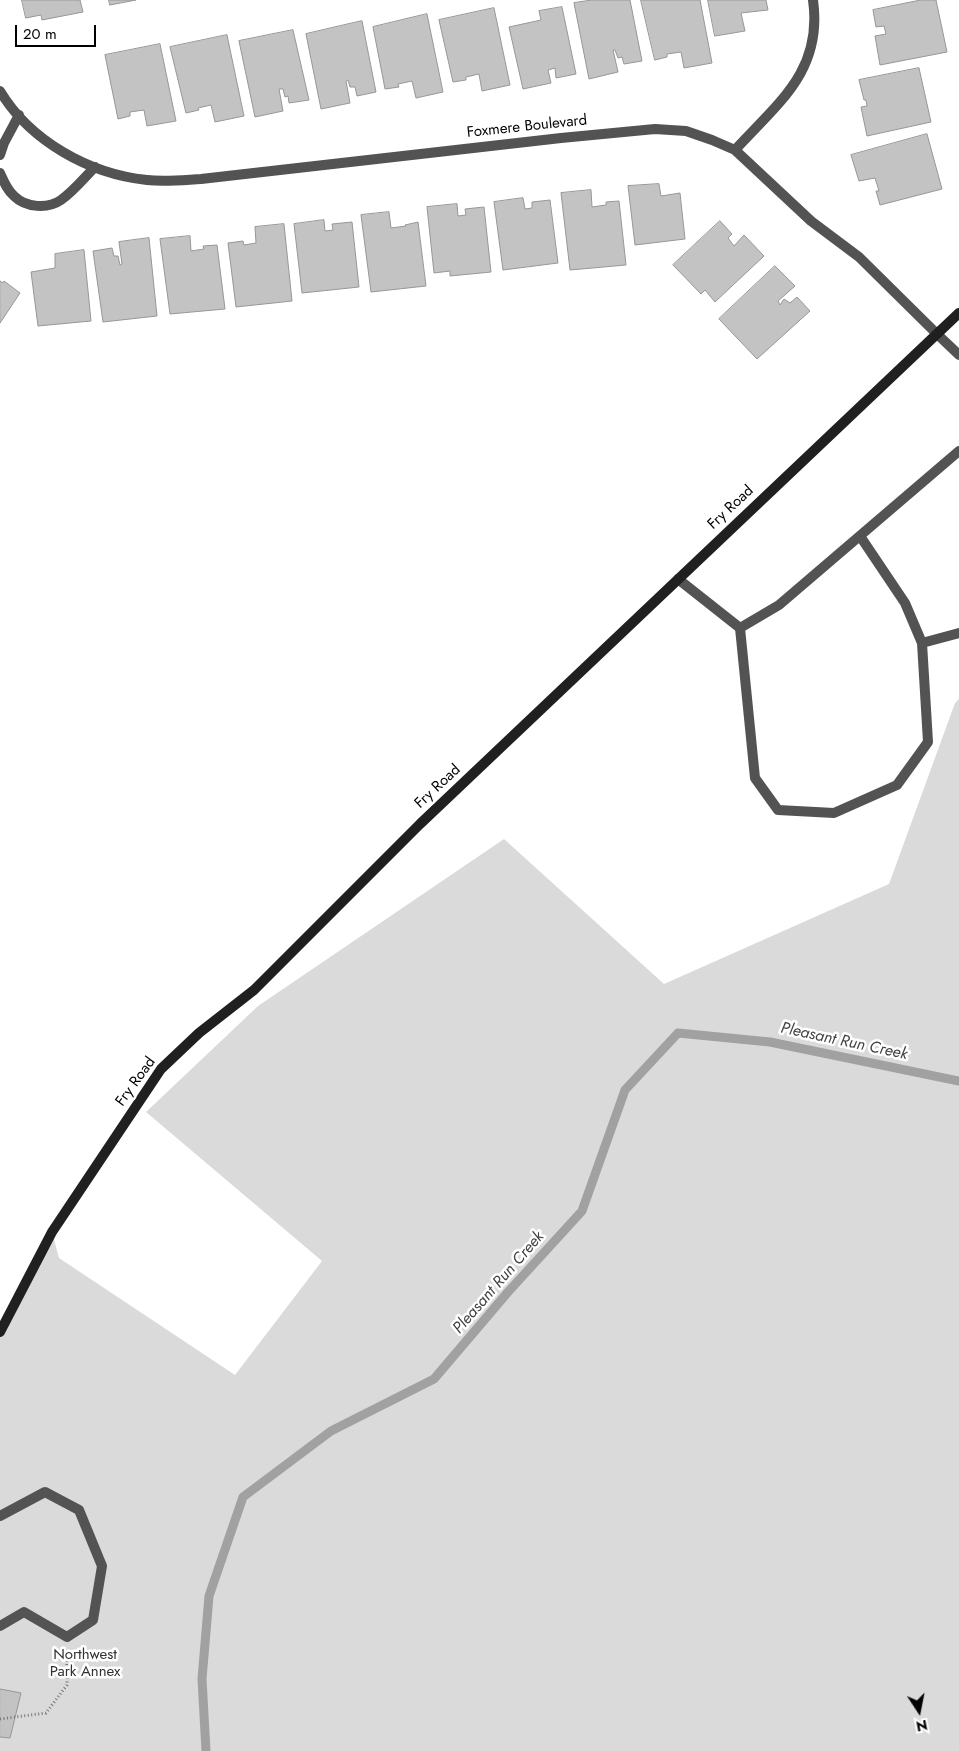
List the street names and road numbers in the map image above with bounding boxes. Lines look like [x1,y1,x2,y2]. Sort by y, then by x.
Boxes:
street label: Foxmere Boulevard [466,112,588,142]
street label: Fry Road [704,482,758,534]
street label: Fry Road [411,761,465,813]
street label: Fry Road [112,1054,160,1110]

